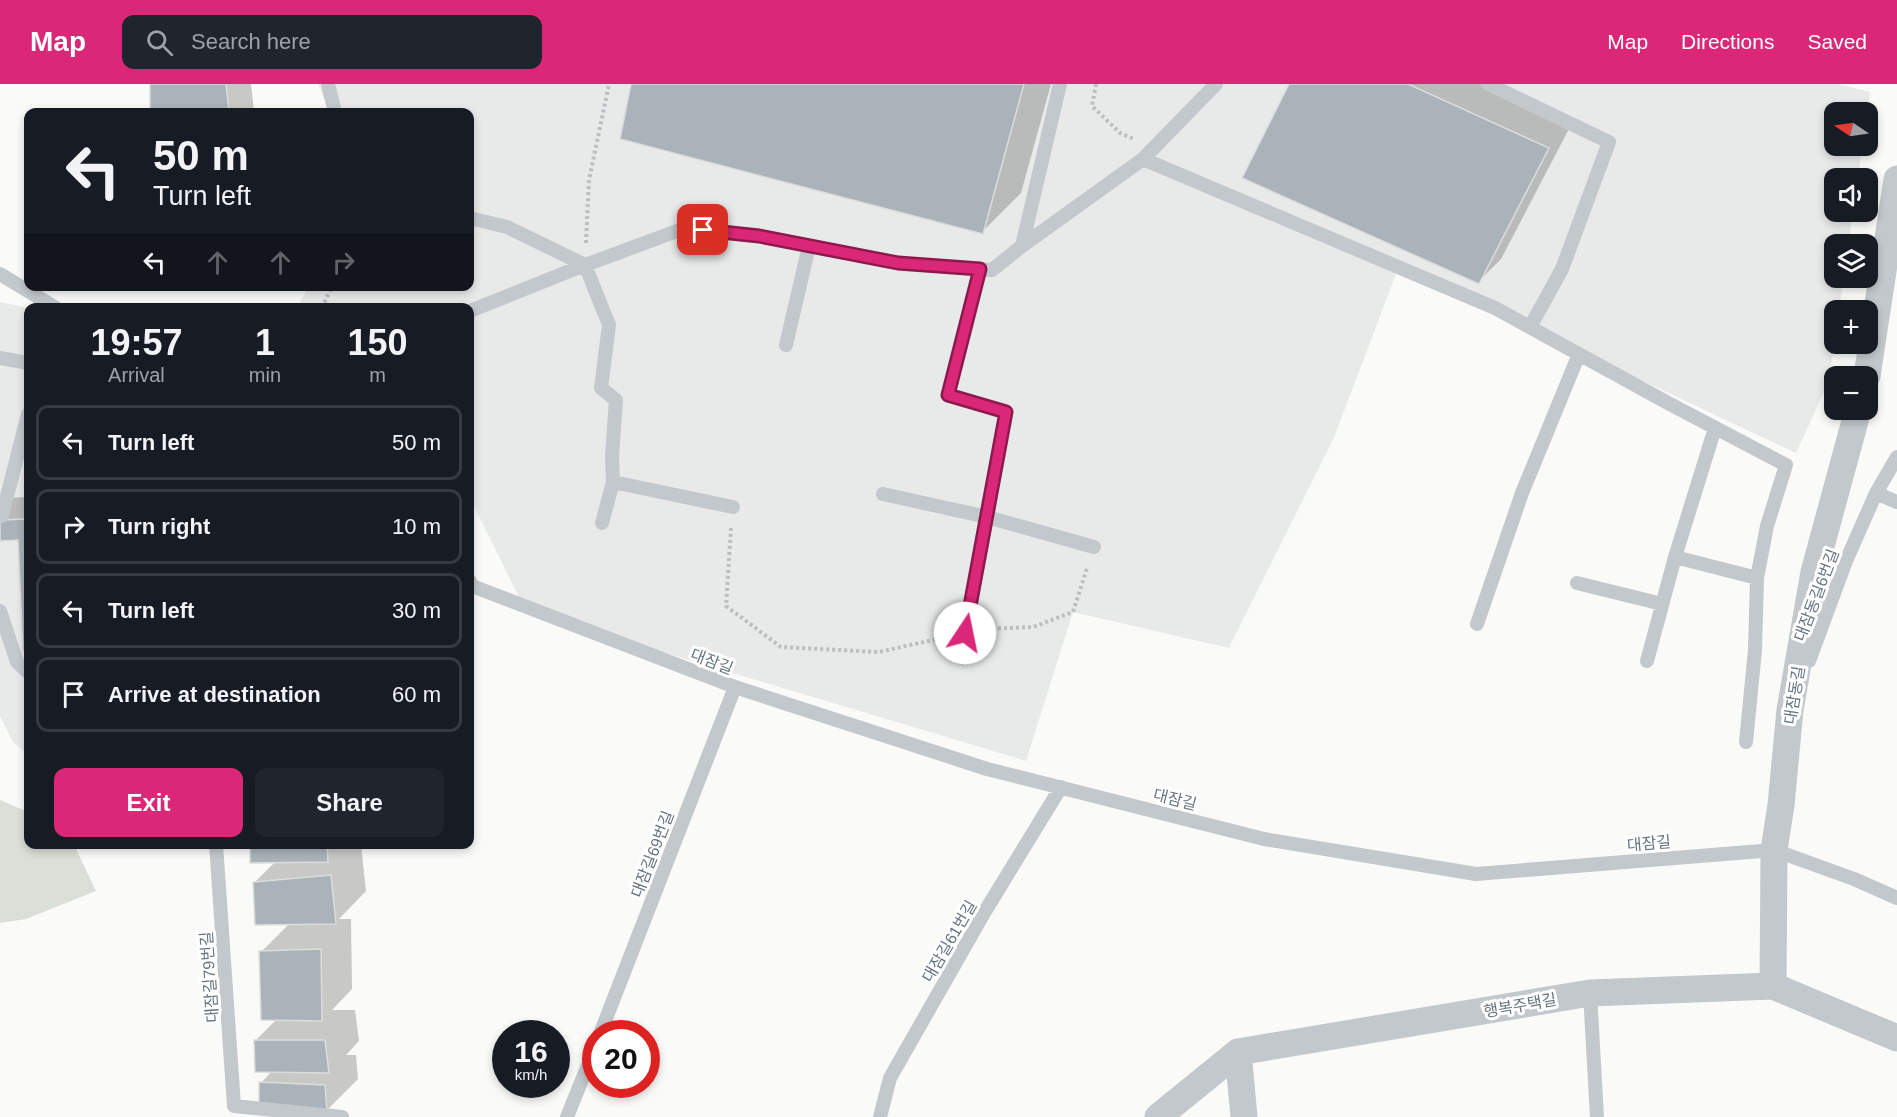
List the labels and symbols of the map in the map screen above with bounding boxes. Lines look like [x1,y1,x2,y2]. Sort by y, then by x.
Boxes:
north arrow [1824,102,1878,156]
pin [677,204,728,255]
street label: 대잠동길6번길 [1791,547,1842,644]
position arrow [933,601,997,665]
street label: 대잠길 [688,646,735,677]
street label: 대잠동길 [1781,665,1807,725]
street label: 대잠길 [1151,786,1198,813]
street label: 대잠길69번길 [628,808,677,900]
street label: 대잠길 [1626,833,1672,854]
street label: 대잠길61번길 [919,897,980,985]
street label: 대잠길79번길 [198,931,221,1023]
street label: 행복주택길 [1482,991,1558,1020]
speed limit sign: 20 [582,1020,660,1098]

